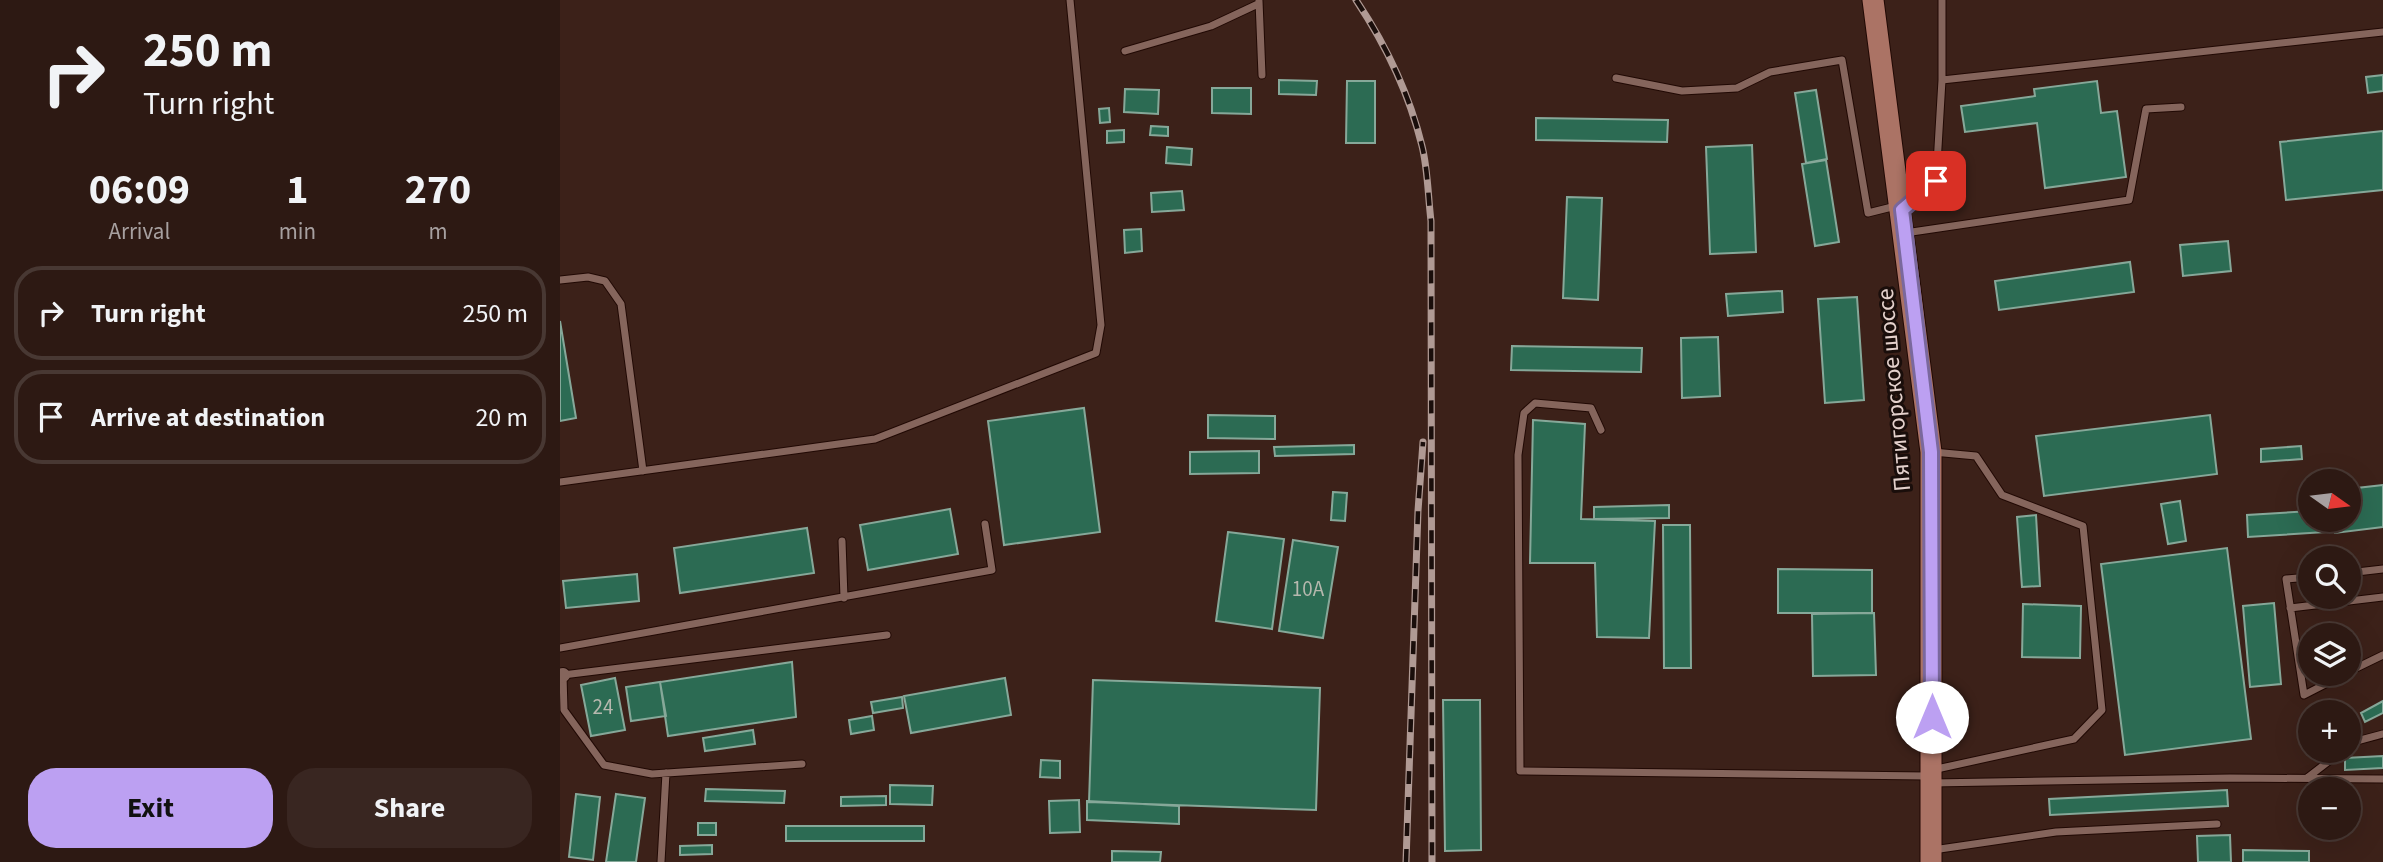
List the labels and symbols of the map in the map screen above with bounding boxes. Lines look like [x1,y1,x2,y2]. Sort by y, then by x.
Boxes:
pin [1906,151,1966,211]
street label: Пятигорское шоссе [1868,287,1920,493]
north arrow [2298,469,2361,532]
house number: 10А [1292,574,1325,604]
position arrow [1895,680,1969,754]
house number: 24 [593,692,613,722]

